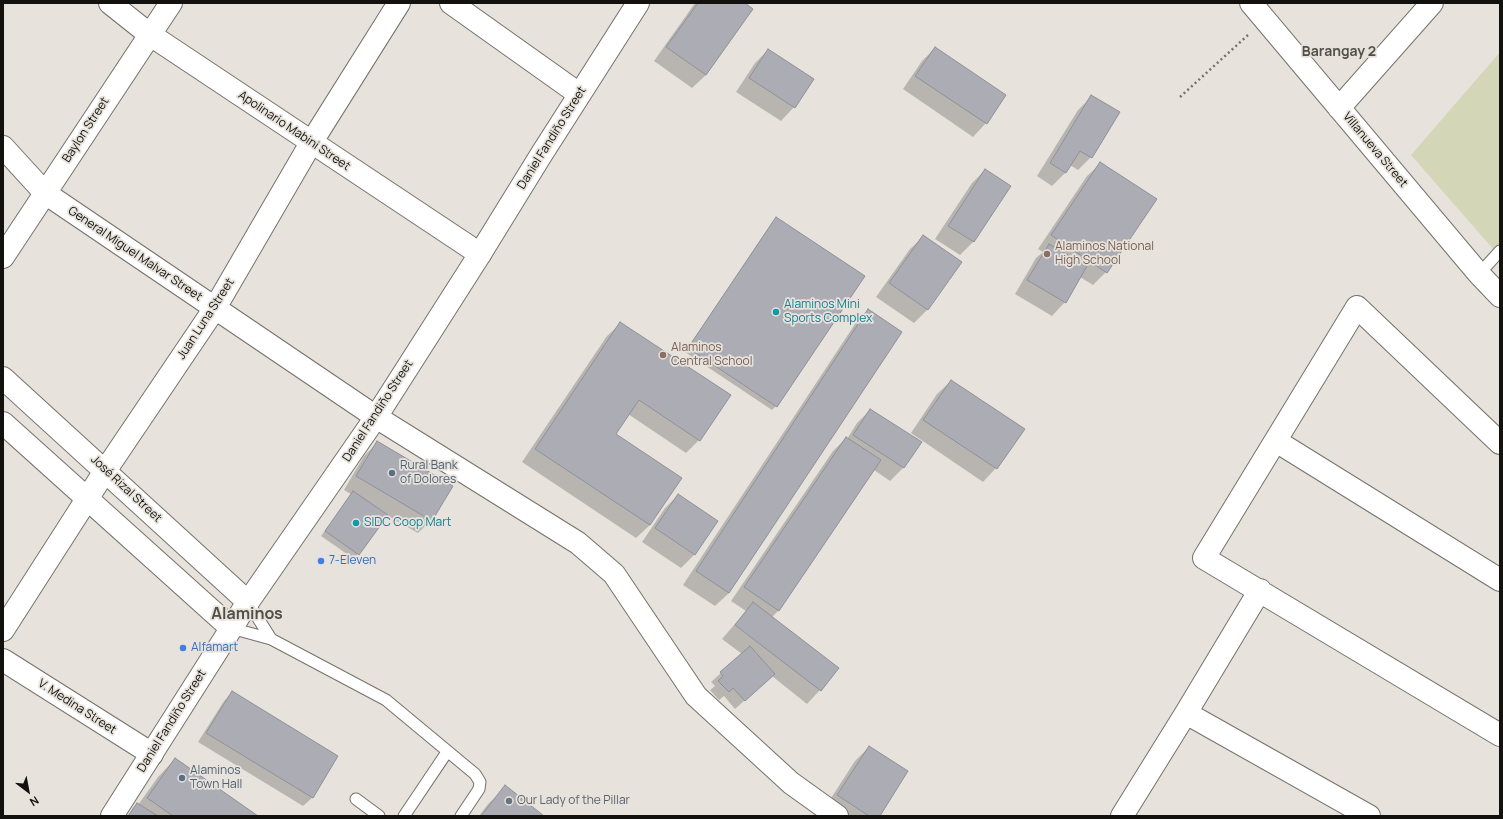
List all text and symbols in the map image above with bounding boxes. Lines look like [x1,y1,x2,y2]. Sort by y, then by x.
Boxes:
district label: Barangay 2 [1302,44,1376,60]
street label: Daniel Fandiño Street [515,84,589,192]
street label: Apolinario Mabini Street [235,88,353,174]
street label: Baylon Street [60,95,112,165]
street label: Villanueva Street [1340,110,1410,190]
street label: General Miguel Malvar Street [65,204,205,304]
place label: Alaminos National High School [1055,240,1154,268]
marker: Alaminos National High School [1042,249,1052,259]
street label: Juan Luna Street [174,276,238,362]
place label: Alaminos Mini Sports Complex [784,298,872,326]
marker: Alaminos Mini Sports Complex [771,307,781,317]
place label: Alaminos Central School [671,341,752,369]
marker: Alaminos Central School [658,350,668,360]
street label: Daniel Fandiño Street [340,358,416,464]
street label: José Rizal Street [88,452,164,526]
place label: Rural Bank of Dolores [400,459,458,487]
marker: Rural Bank of Dolores [387,468,397,478]
place label: SIDC Coop Mart [364,516,451,530]
marker: SIDC Coop Mart [351,518,361,528]
place label: 7-Eleven [329,554,376,568]
marker: 7-Eleven [316,556,326,566]
district label: Alaminos [211,605,283,625]
place label: Alfamart [191,641,238,655]
marker: Alfamart [178,643,188,653]
street label: Daniel Fandiño Street [135,667,209,775]
street label: V. Medina Street [35,676,119,738]
place label: Alaminos Town Hall [190,764,242,792]
north arrow [8,771,48,811]
marker: Alaminos Town Hall [177,773,187,783]
text: N [27,793,42,810]
place label: Our Lady of the Pillar [517,794,630,808]
marker: Our Lady of the Pillar [504,796,514,806]

